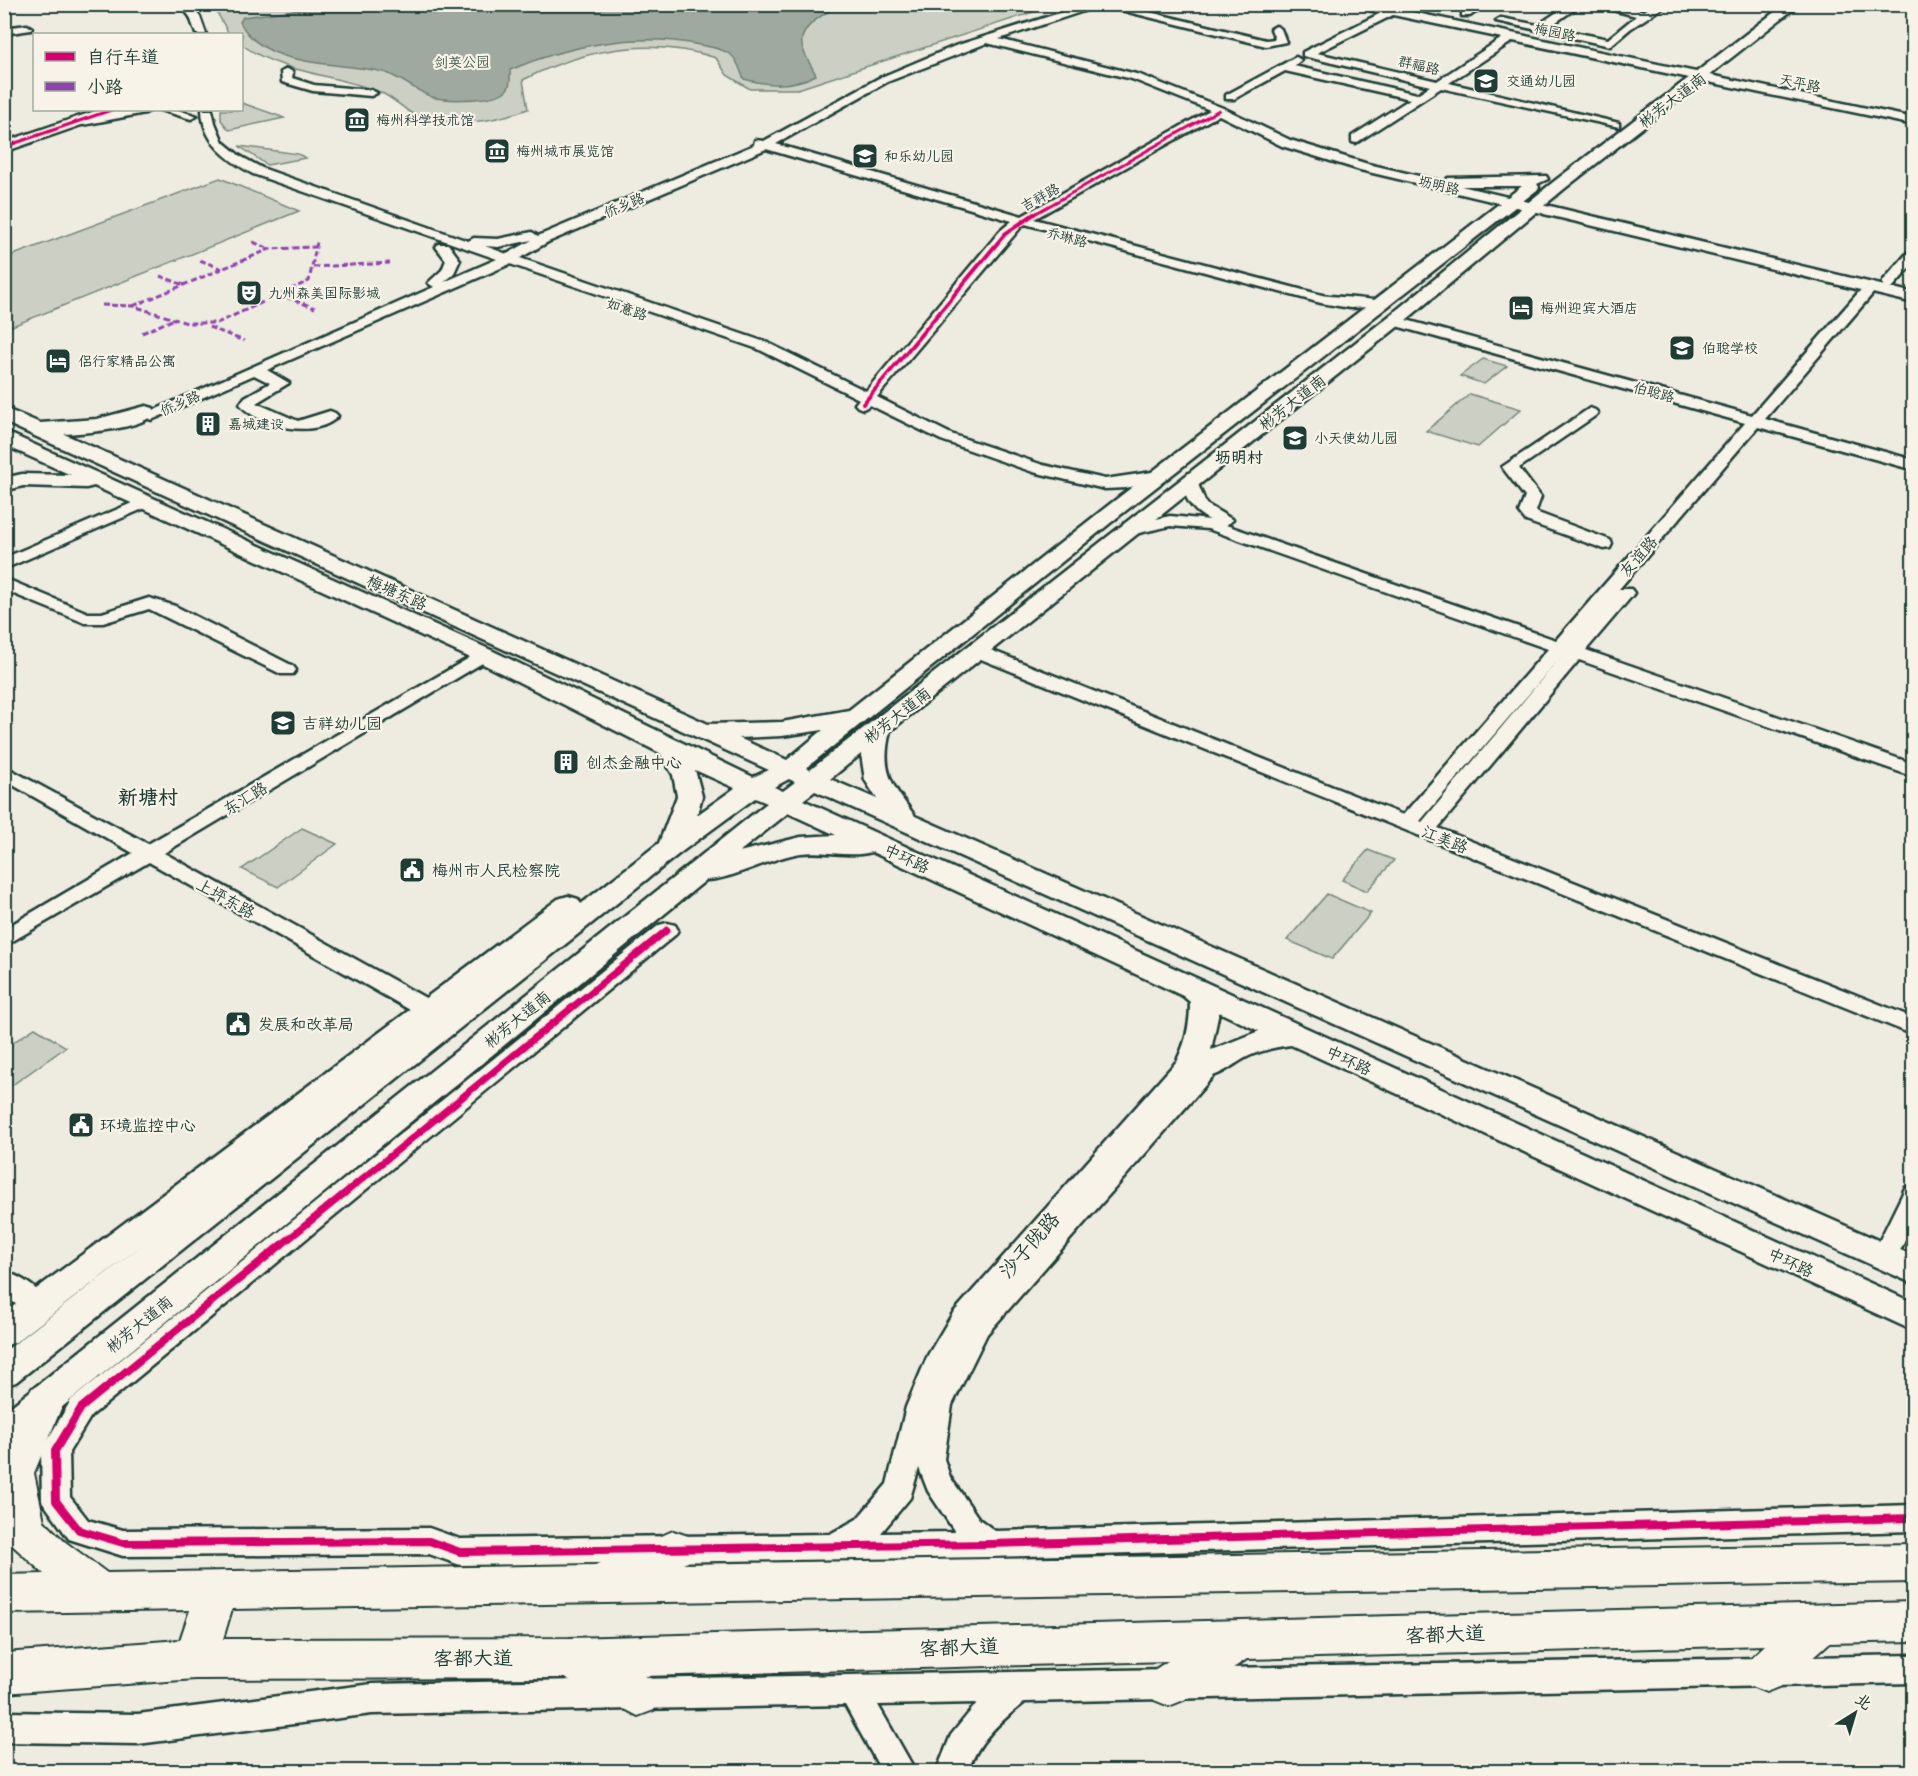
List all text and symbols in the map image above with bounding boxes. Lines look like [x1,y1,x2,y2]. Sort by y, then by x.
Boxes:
street label: 梅园路 [1533,19,1577,45]
legend [33,33,243,111]
text: 自行车道 [87,45,159,68]
street label: 群福路 [1397,52,1441,78]
park label: 剑英公园 [434,53,490,71]
school or university icon: 交通幼儿园 [1471,66,1501,96]
street label: 彬芳大道南 [1634,68,1710,132]
street label: 天平路 [1778,70,1822,96]
place label: 交通幼儿园 [1506,72,1576,90]
text: 小路 [87,75,123,98]
museum icon: 梅州科学技术馆 [342,105,372,135]
place label: 梅州科学技术馆 [376,111,474,129]
museum icon: 梅州城市展览馆 [482,136,512,166]
school or university icon: 和乐幼儿园 [850,141,880,171]
place label: 梅州城市展览馆 [516,142,614,160]
place label: 和乐幼儿园 [884,147,954,165]
street label: 坜明路 [1417,172,1461,198]
street label: 吉祥路 [1017,179,1063,215]
street label: 侨乡路 [601,189,647,221]
street label: 乔琳路 [1044,223,1090,251]
theatre icon: 九州森美国际影城 [234,278,264,308]
place label: 九州森美国际影城 [268,284,380,302]
hotel icon: 梅州迎宾大酒店 [1506,293,1536,323]
street label: 如意路 [604,294,650,324]
place label: 梅州迎宾大酒店 [1540,299,1638,317]
school or university icon: 伯聪学校 [1667,333,1697,363]
place label: 伯聪学校 [1702,339,1758,357]
hotel icon: 侣行家精品公寓 [43,346,73,376]
place label: 侣行家精品公寓 [78,352,176,370]
street label: 彬芳大道南 [1254,369,1330,435]
street label: 伯聪路 [1631,378,1677,406]
street label: 侨乡路 [157,386,203,420]
building icon: 嘉城建设 [193,409,223,439]
place label: 嘉城建设 [228,415,284,433]
school or university icon: 小天使幼儿园 [1280,423,1310,453]
place label: 小天使幼儿园 [1314,429,1398,447]
district label: 坜明村 [1215,447,1263,467]
street label: 友谊路 [1615,531,1661,581]
street label: 梅塘东路 [364,570,430,614]
street label: 彬芳大道南 [859,682,935,748]
school or university icon: 吉祥幼儿园 [268,708,298,738]
place label: 吉祥幼儿园 [302,713,382,733]
building icon: 创杰金融中心 [551,747,581,777]
place label: 创杰金融中心 [586,752,682,772]
street label: 东汇路 [219,777,271,819]
district label: 新塘村 [118,784,178,809]
street label: 江美路 [1419,821,1471,857]
street label: 中环路 [881,839,933,877]
public building icon: 梅州市人民检察院 [397,855,427,885]
place label: 梅州市人民检察院 [432,860,560,880]
street label: 上坪东路 [193,874,259,922]
street label: 彬芳大道南 [480,986,554,1052]
public building icon: 发展和改革局 [223,1009,253,1039]
place label: 发展和改革局 [258,1014,354,1034]
street label: 中环路 [1323,1041,1375,1079]
public building icon: 环境监控中心 [66,1110,96,1140]
place label: 环境监控中心 [100,1115,196,1135]
street label: 沙子陇路 [993,1206,1065,1283]
street label: 中环路 [1765,1243,1817,1281]
street label: 彬芳大道南 [102,1291,176,1357]
street label: 客都大道 [1405,1620,1485,1647]
street label: 客都大道 [919,1633,999,1660]
street label: 客都大道 [433,1645,513,1670]
north arrow [1825,1683,1885,1743]
text: 北 [1852,1688,1876,1714]

